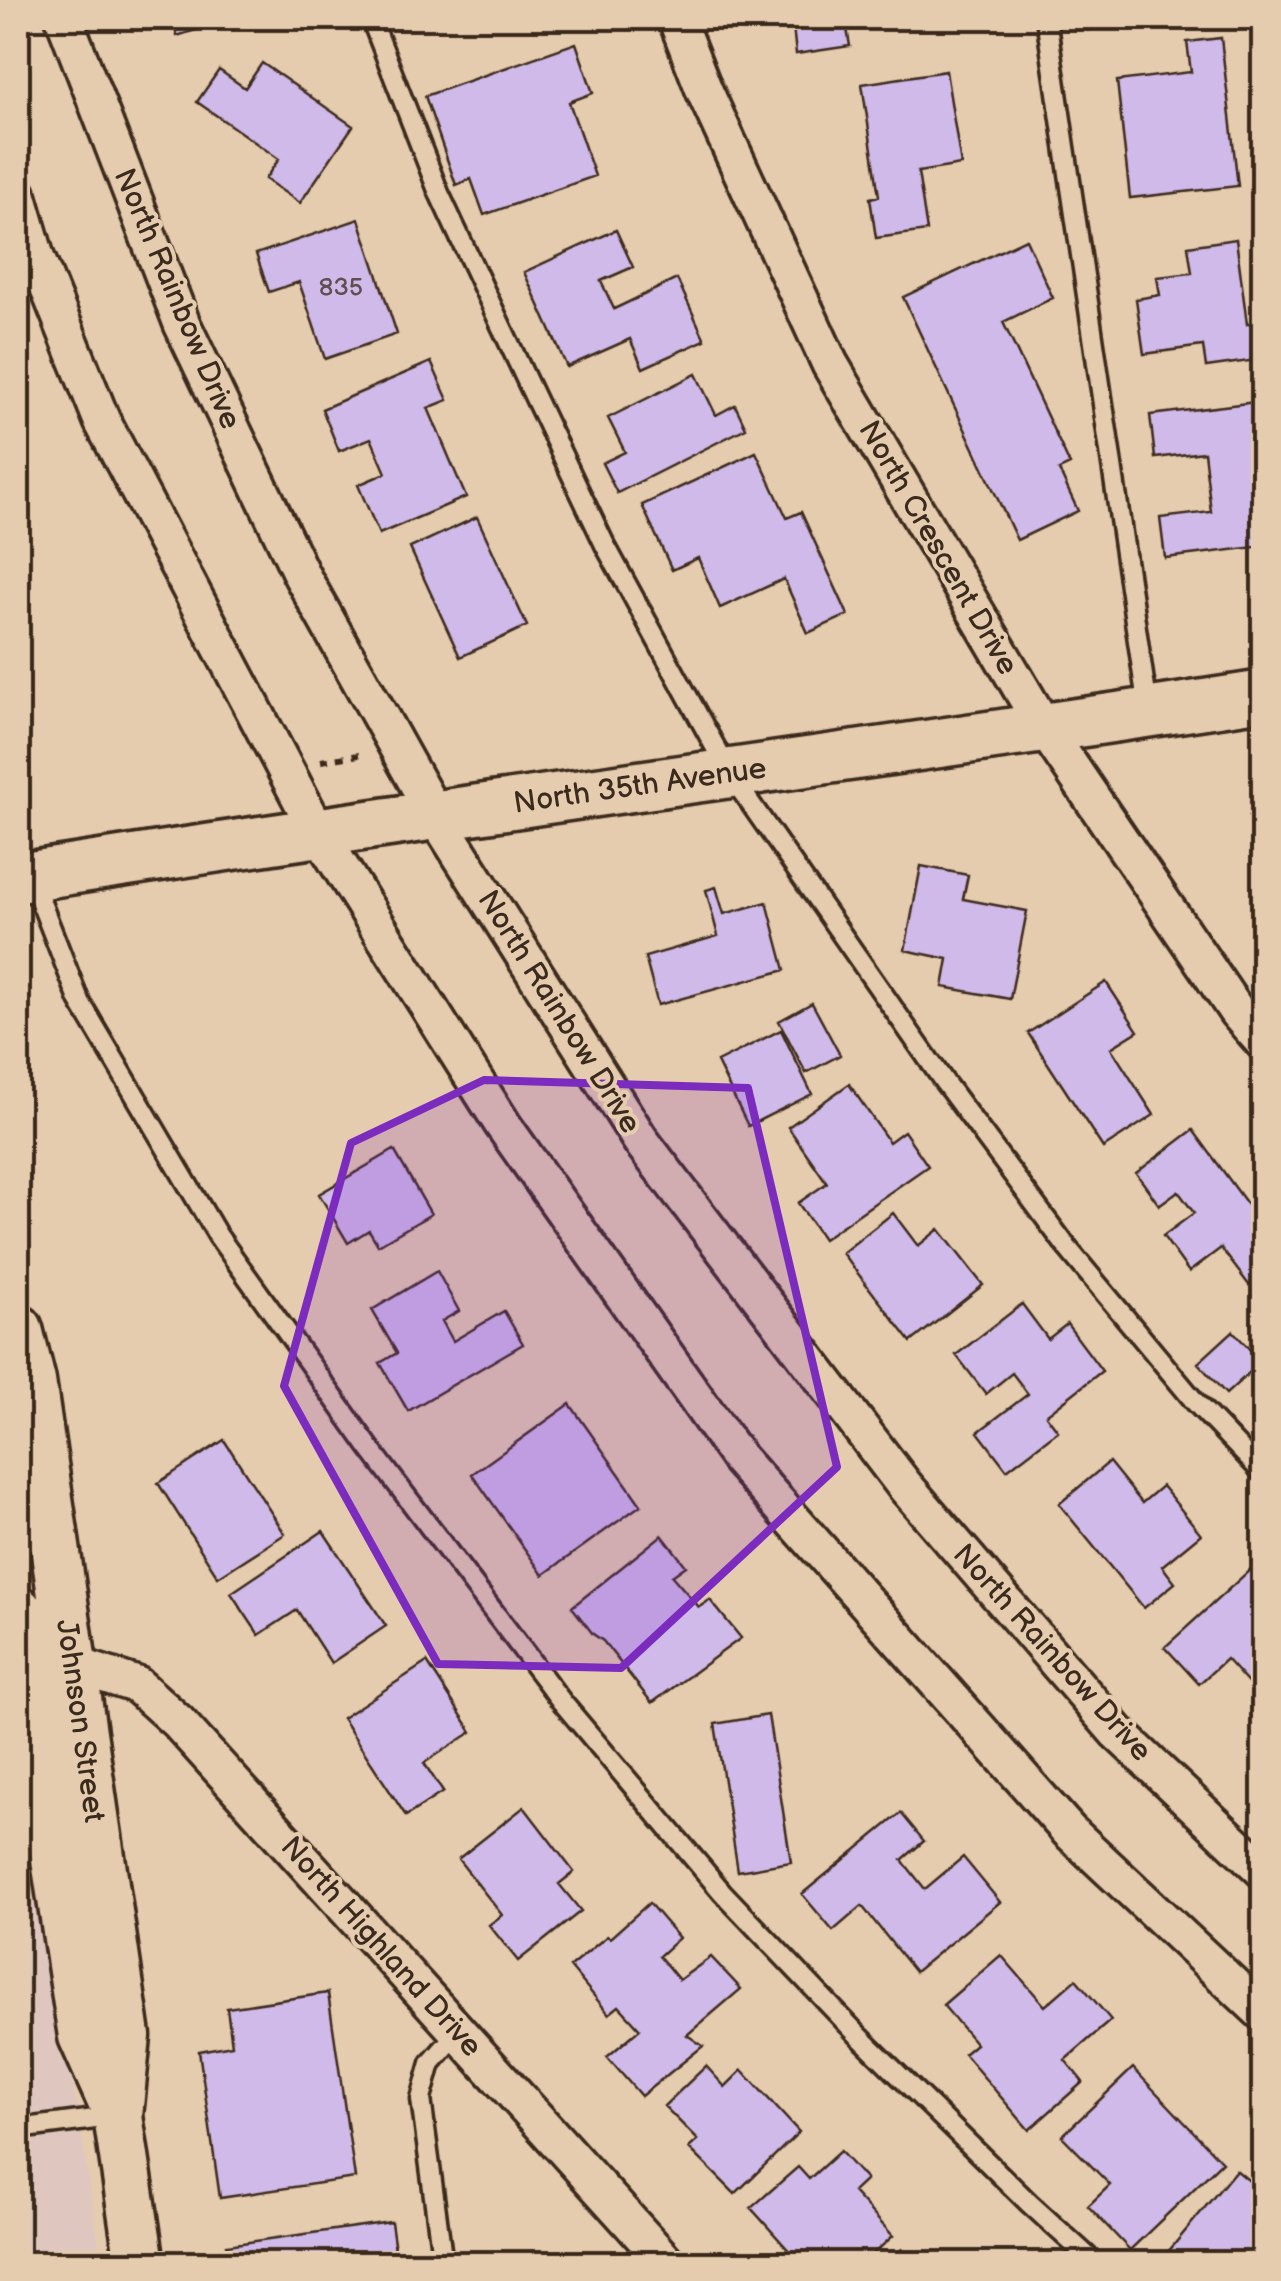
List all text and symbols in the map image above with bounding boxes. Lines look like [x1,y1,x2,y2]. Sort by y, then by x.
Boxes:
street label: North Rainbow Drive [106,163,248,435]
house number: 835 [319,272,363,303]
street label: North Crescent Drive [851,415,1025,681]
street label: North 35th Avenue [511,750,769,822]
street label: North Rainbow Drive [470,884,648,1140]
street label: North Rainbow Drive [945,1537,1159,1769]
street label: Johnson Street [48,1617,112,1825]
street label: North Highland Drive [273,1830,489,2064]

